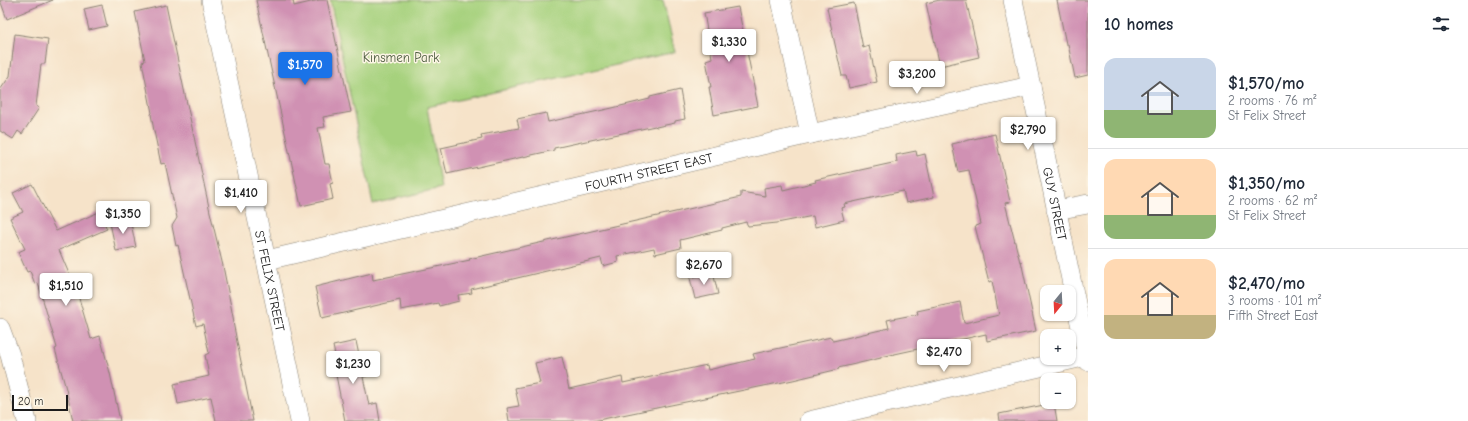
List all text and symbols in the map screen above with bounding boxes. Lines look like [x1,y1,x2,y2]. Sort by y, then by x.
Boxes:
icon: filters [1430,13,1452,35]
text: 10 homes [1104,15,1173,34]
pin: $1,330 [696,29,762,63]
text: $1,330 [711,34,747,49]
park label: Kinsmen Park [363,50,440,65]
pin: $1,570 [272,52,338,86]
text: $1,570 [287,57,323,72]
pin: $3,200 [884,61,950,95]
text: $3,200 [898,66,936,81]
icon: home [1136,74,1184,122]
text: $1,570/mo [1228,74,1304,93]
text: 2 rooms · 76 m² [1228,93,1316,108]
text: St Felix Street [1228,108,1305,123]
pin: $2,790 [995,117,1061,151]
text: $2,790 [1010,122,1046,137]
street label: FOURTH STREET EAST [583,149,714,193]
street label: GUY STREET [1040,166,1070,242]
text: $1,350/mo [1228,174,1305,193]
icon: home [1136,175,1184,223]
pin: $1,410 [208,180,274,214]
text: $1,410 [224,185,258,200]
text: 2 rooms · 62 m² [1228,193,1317,208]
pin: $1,350 [90,201,156,235]
text: $1,350 [105,206,141,221]
text: St Felix Street [1228,208,1305,223]
street label: ST FELIX STREET [252,229,288,333]
pin: $2,670 [671,252,737,286]
text: $2,670 [686,257,722,272]
pin: $1,510 [33,273,99,307]
text: $2,470/mo [1228,274,1305,293]
icon: home [1136,275,1184,323]
text: $1,510 [49,278,83,293]
north arrow [1040,285,1076,321]
map controls [1040,285,1076,409]
text: 3 rooms · 101 m² [1228,293,1321,308]
text: Fifth Street East [1228,308,1318,323]
button: + [1040,329,1076,365]
pin: $2,470 [911,339,977,373]
text: $2,470 [926,344,962,359]
pin: $1,230 [320,351,386,385]
text: $1,230 [335,356,371,371]
button: − [1040,373,1076,409]
scale bar [12,393,68,412]
text: 20 m [18,395,43,408]

